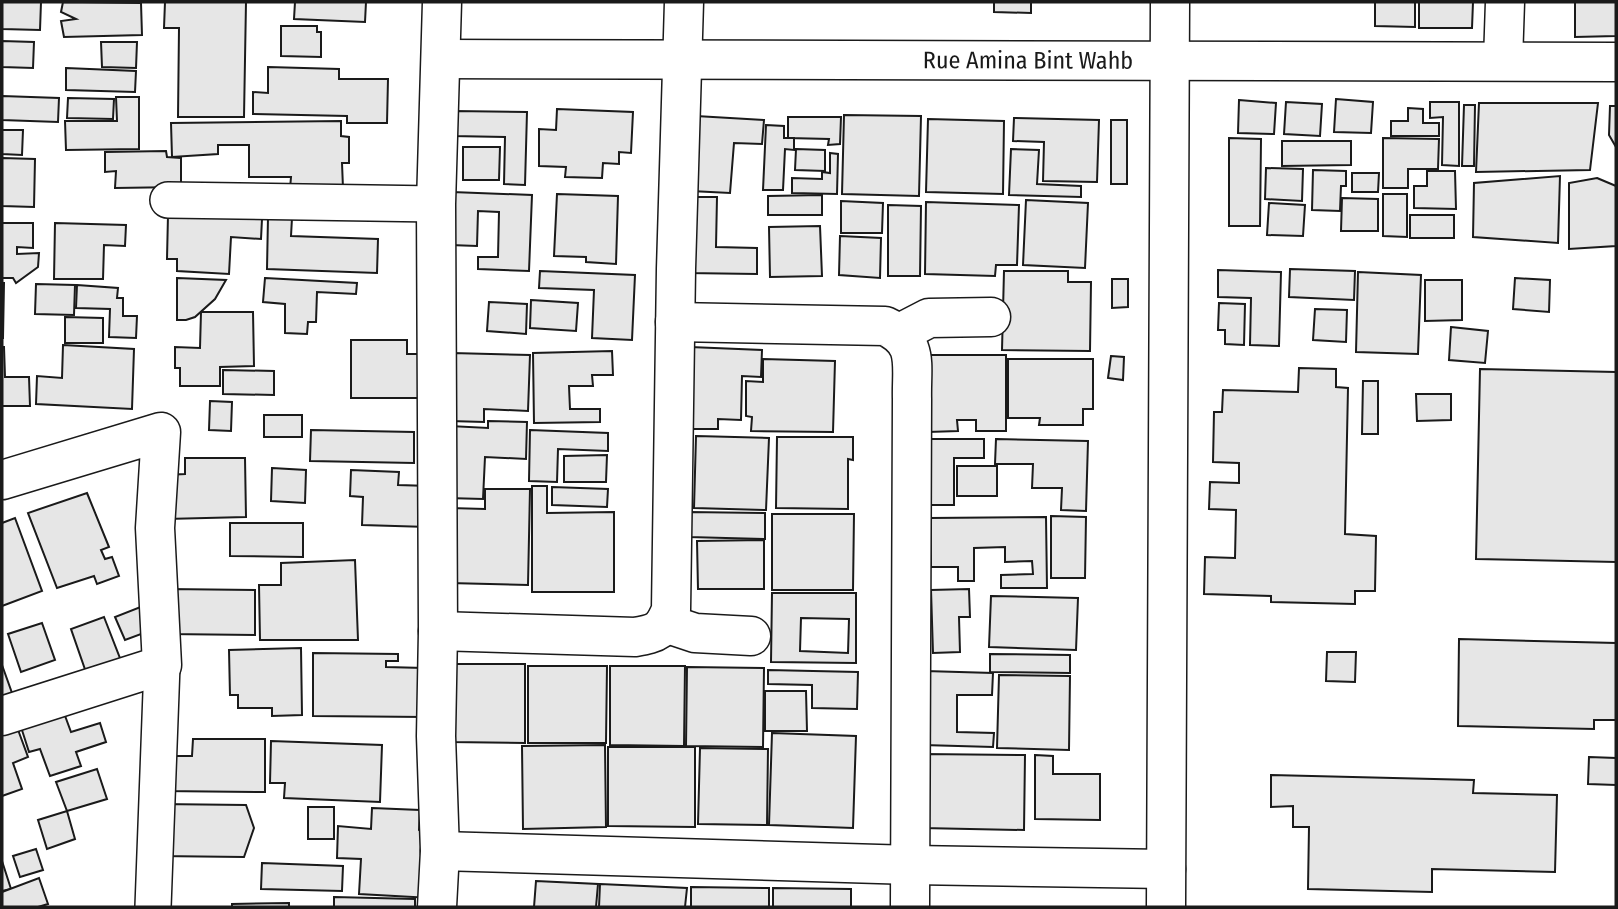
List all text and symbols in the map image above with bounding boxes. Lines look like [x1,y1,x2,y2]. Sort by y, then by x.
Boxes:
street label: Rue Amina Bint Wahb [923,46,1133,75]

